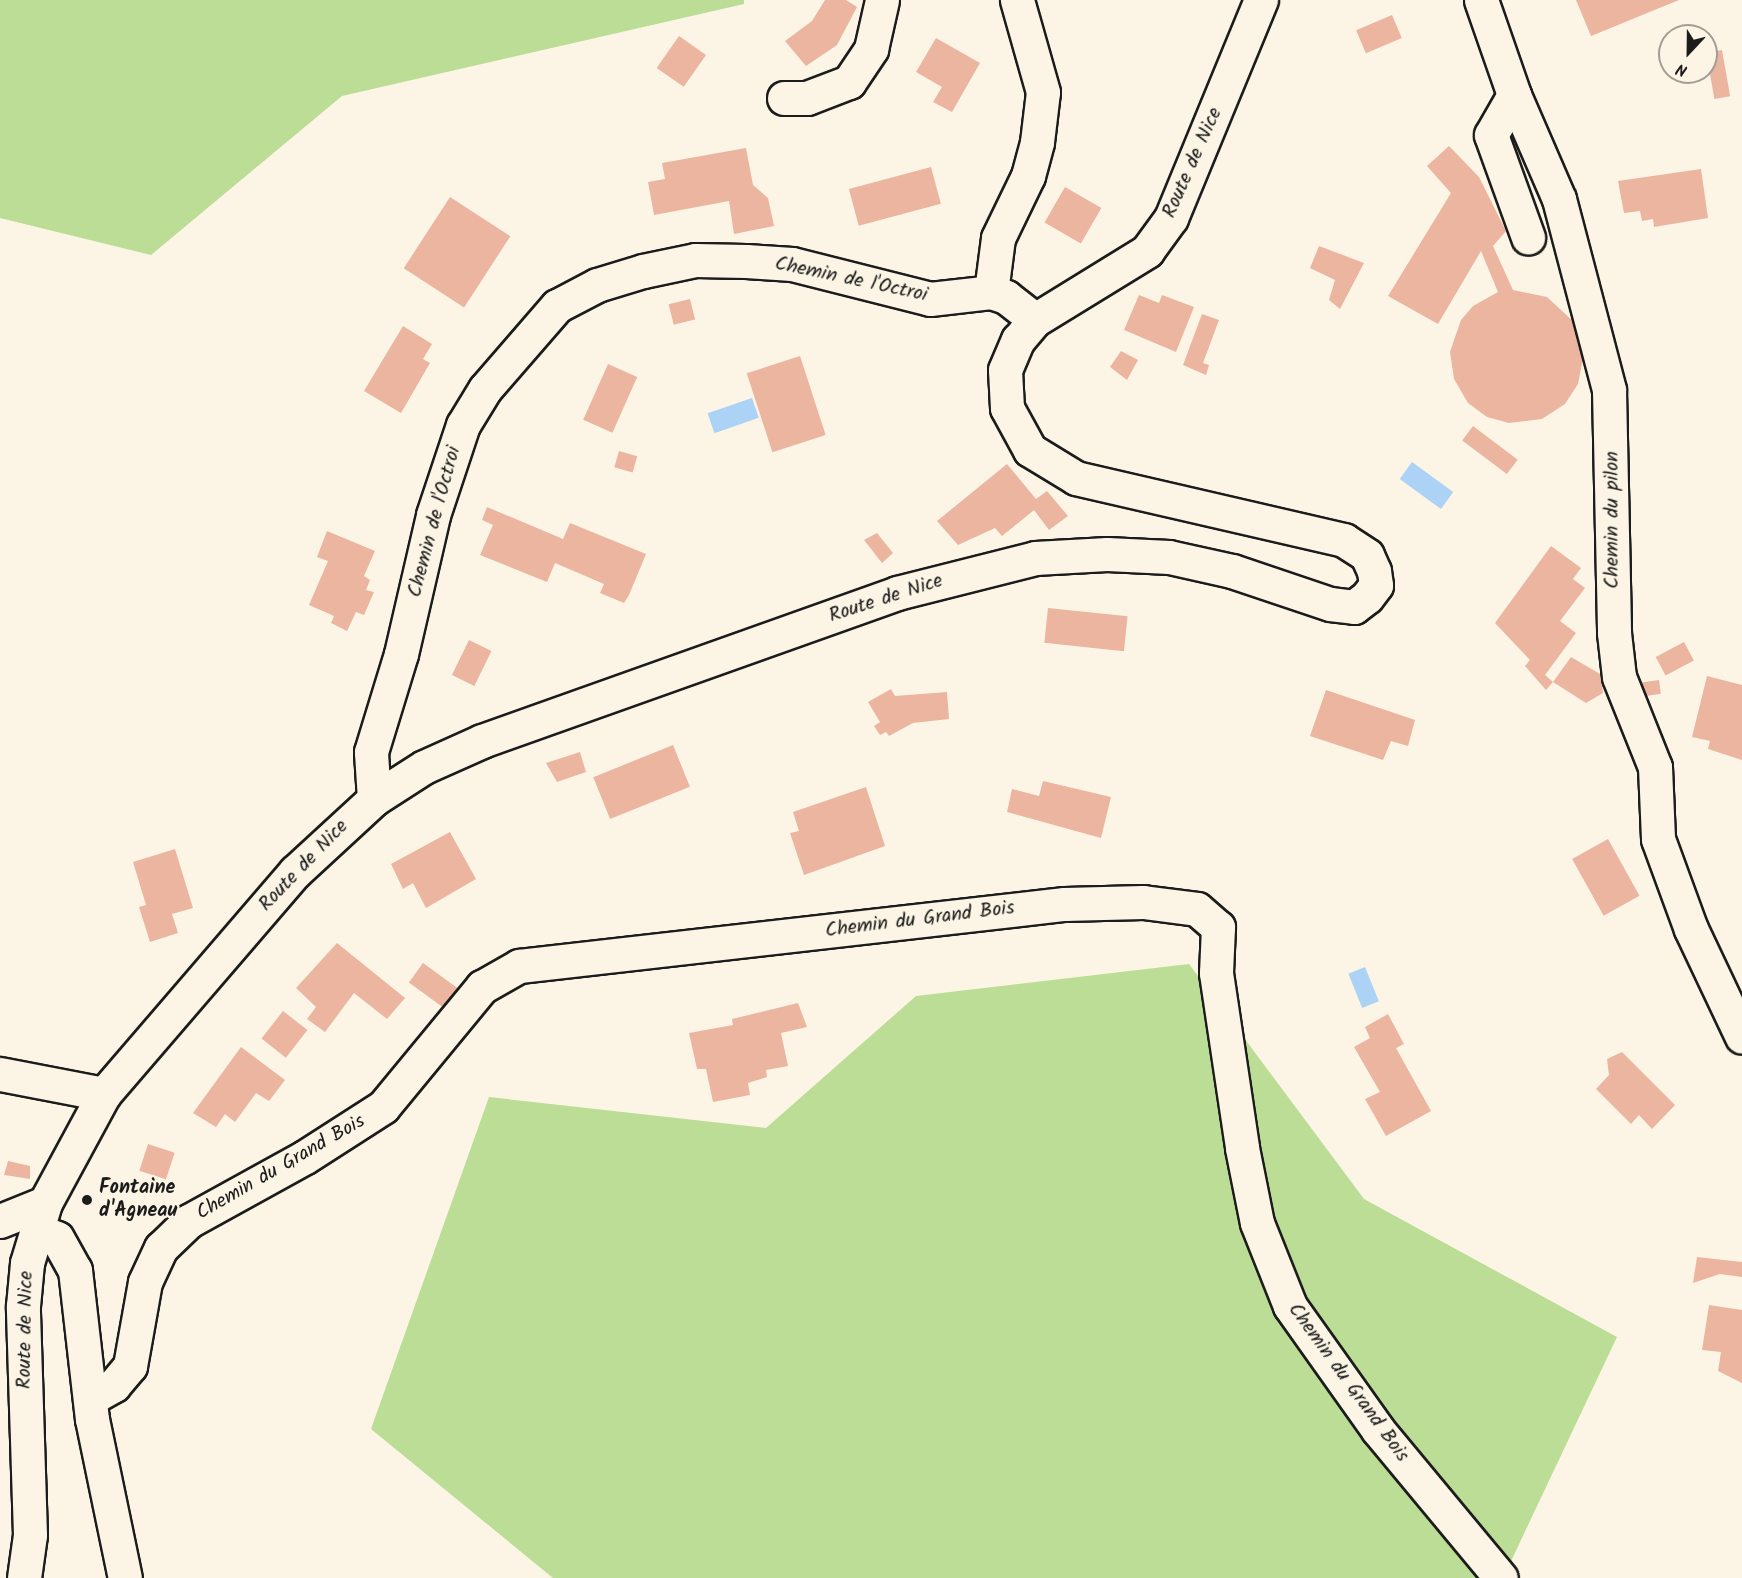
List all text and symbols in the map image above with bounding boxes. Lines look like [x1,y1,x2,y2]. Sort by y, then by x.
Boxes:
north arrow [1658,24,1718,84]
text: N [1672,56,1691,83]
street label: Route de Nice [1158,104,1228,222]
street label: Chemin de l'Octroi [773,252,929,308]
street label: Chemin de l'Octroi [403,444,467,600]
street label: Chemin du pilon [1601,451,1625,589]
street label: Route de Nice [826,569,946,629]
street label: Route de Nice [254,815,354,917]
street label: Chemin du Grand Bois [824,896,1016,944]
street label: Chemin du Grand Bois [192,1110,370,1226]
place label: Fontaine d'Agneau [99,1176,177,1223]
marker: Fontaine d'Agneau [80,1193,94,1207]
street label: Route de Nice [13,1271,39,1389]
street label: Chemin du Grand Bois [1282,1299,1414,1467]

